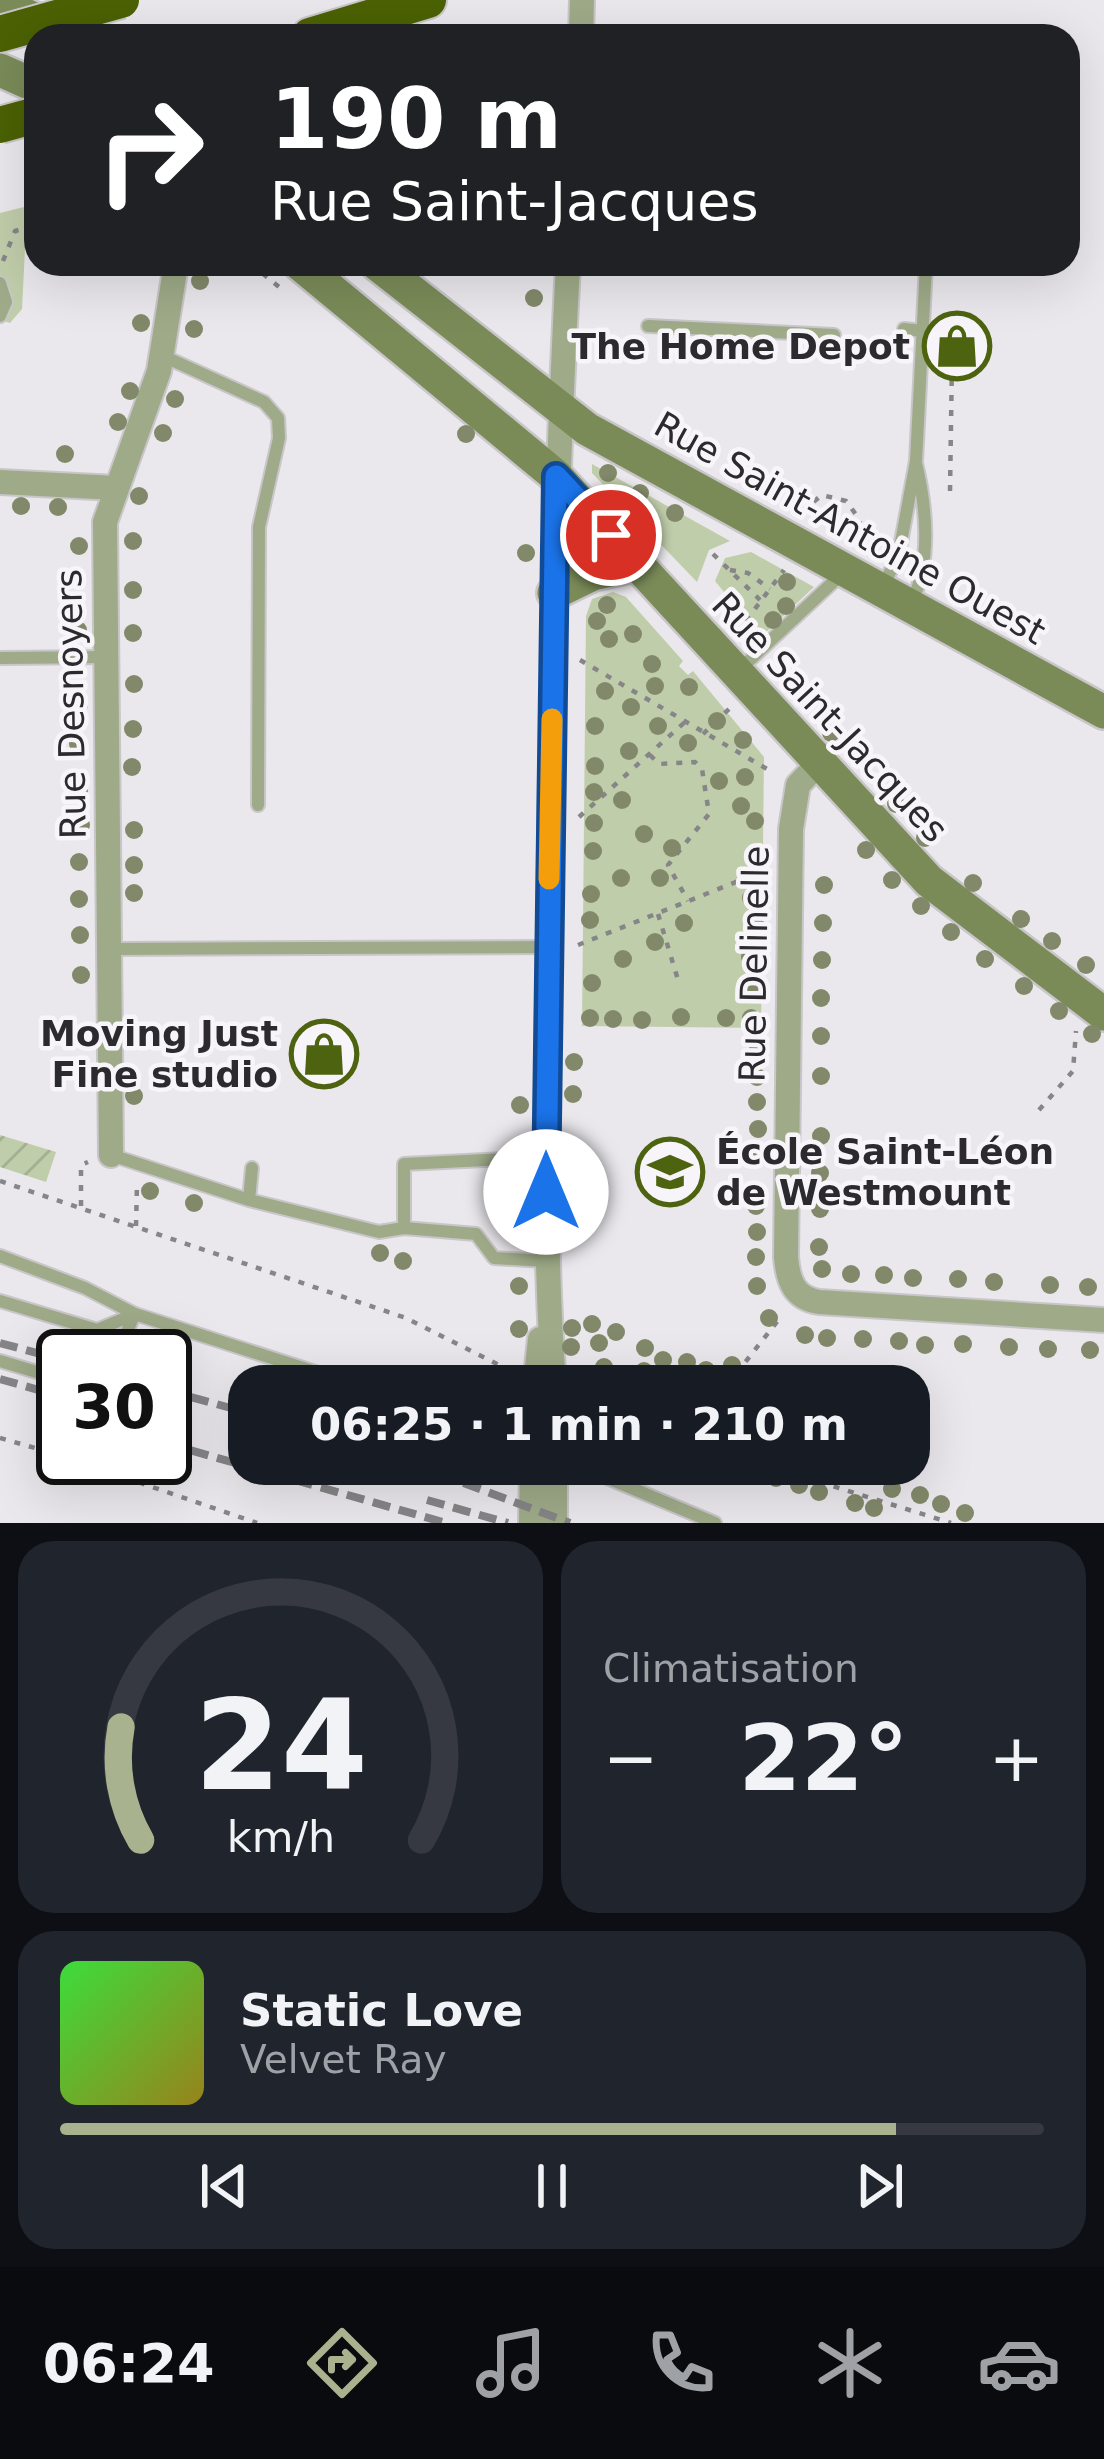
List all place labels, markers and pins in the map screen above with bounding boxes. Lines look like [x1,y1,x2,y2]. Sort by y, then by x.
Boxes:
shop icon: The Home Depot [922,311,992,381]
place label: The Home Depot [572,326,910,367]
pin [560,484,662,586]
place label: Moving Just Fine studio [40,1013,278,1095]
shop icon: Moving Just Fine studio [289,1019,359,1089]
place label: École Saint-Léon de Westmount [716,1131,1054,1213]
school or university icon: École Saint-Léon de Westmount [635,1137,705,1207]

